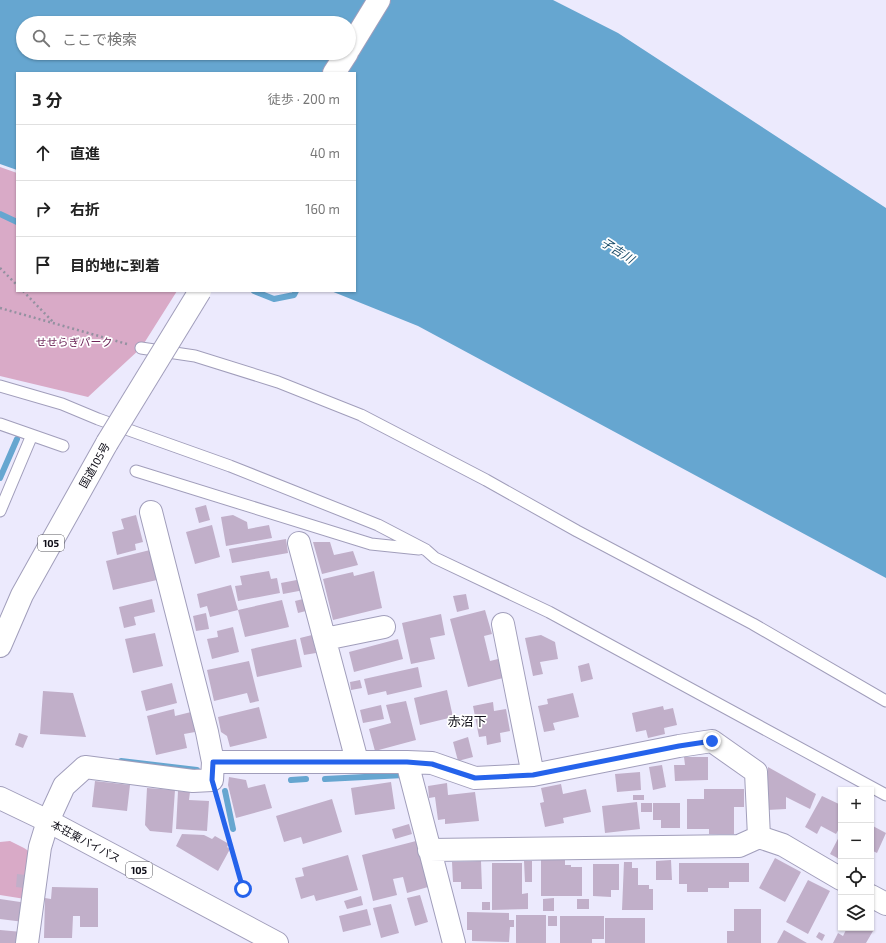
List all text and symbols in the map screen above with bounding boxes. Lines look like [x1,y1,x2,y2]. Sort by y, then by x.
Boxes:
search box [16,16,356,60]
icon: search [30,27,52,49]
text: ここで検索 [62,30,137,48]
text: 3 分 [32,89,62,109]
text: 徒歩 · 200 m [268,91,340,107]
icon: ahead [32,142,54,164]
text: 直進 [70,144,100,162]
text: 40 m [310,145,340,161]
icon: right [32,198,54,220]
text: 右折 [70,200,100,218]
text: 160 m [305,201,340,217]
water label: 子吉川 [599,235,639,267]
icon: arrive [32,254,54,276]
text: 目的地に到着 [70,256,160,274]
park label: せせらぎパーク [36,335,113,348]
street label: 国道105号 [76,440,112,490]
road number: 105 [38,535,64,551]
district label: 赤沼下 [447,713,487,729]
route end [703,732,721,750]
map controls [838,787,874,931]
button: + [838,787,874,823]
street label: 本荘東バイパス [49,817,123,865]
button: − [838,823,874,859]
button: locate [838,859,874,895]
road number: 105 [126,862,152,878]
route start [234,880,252,898]
button: layers [838,895,874,931]

